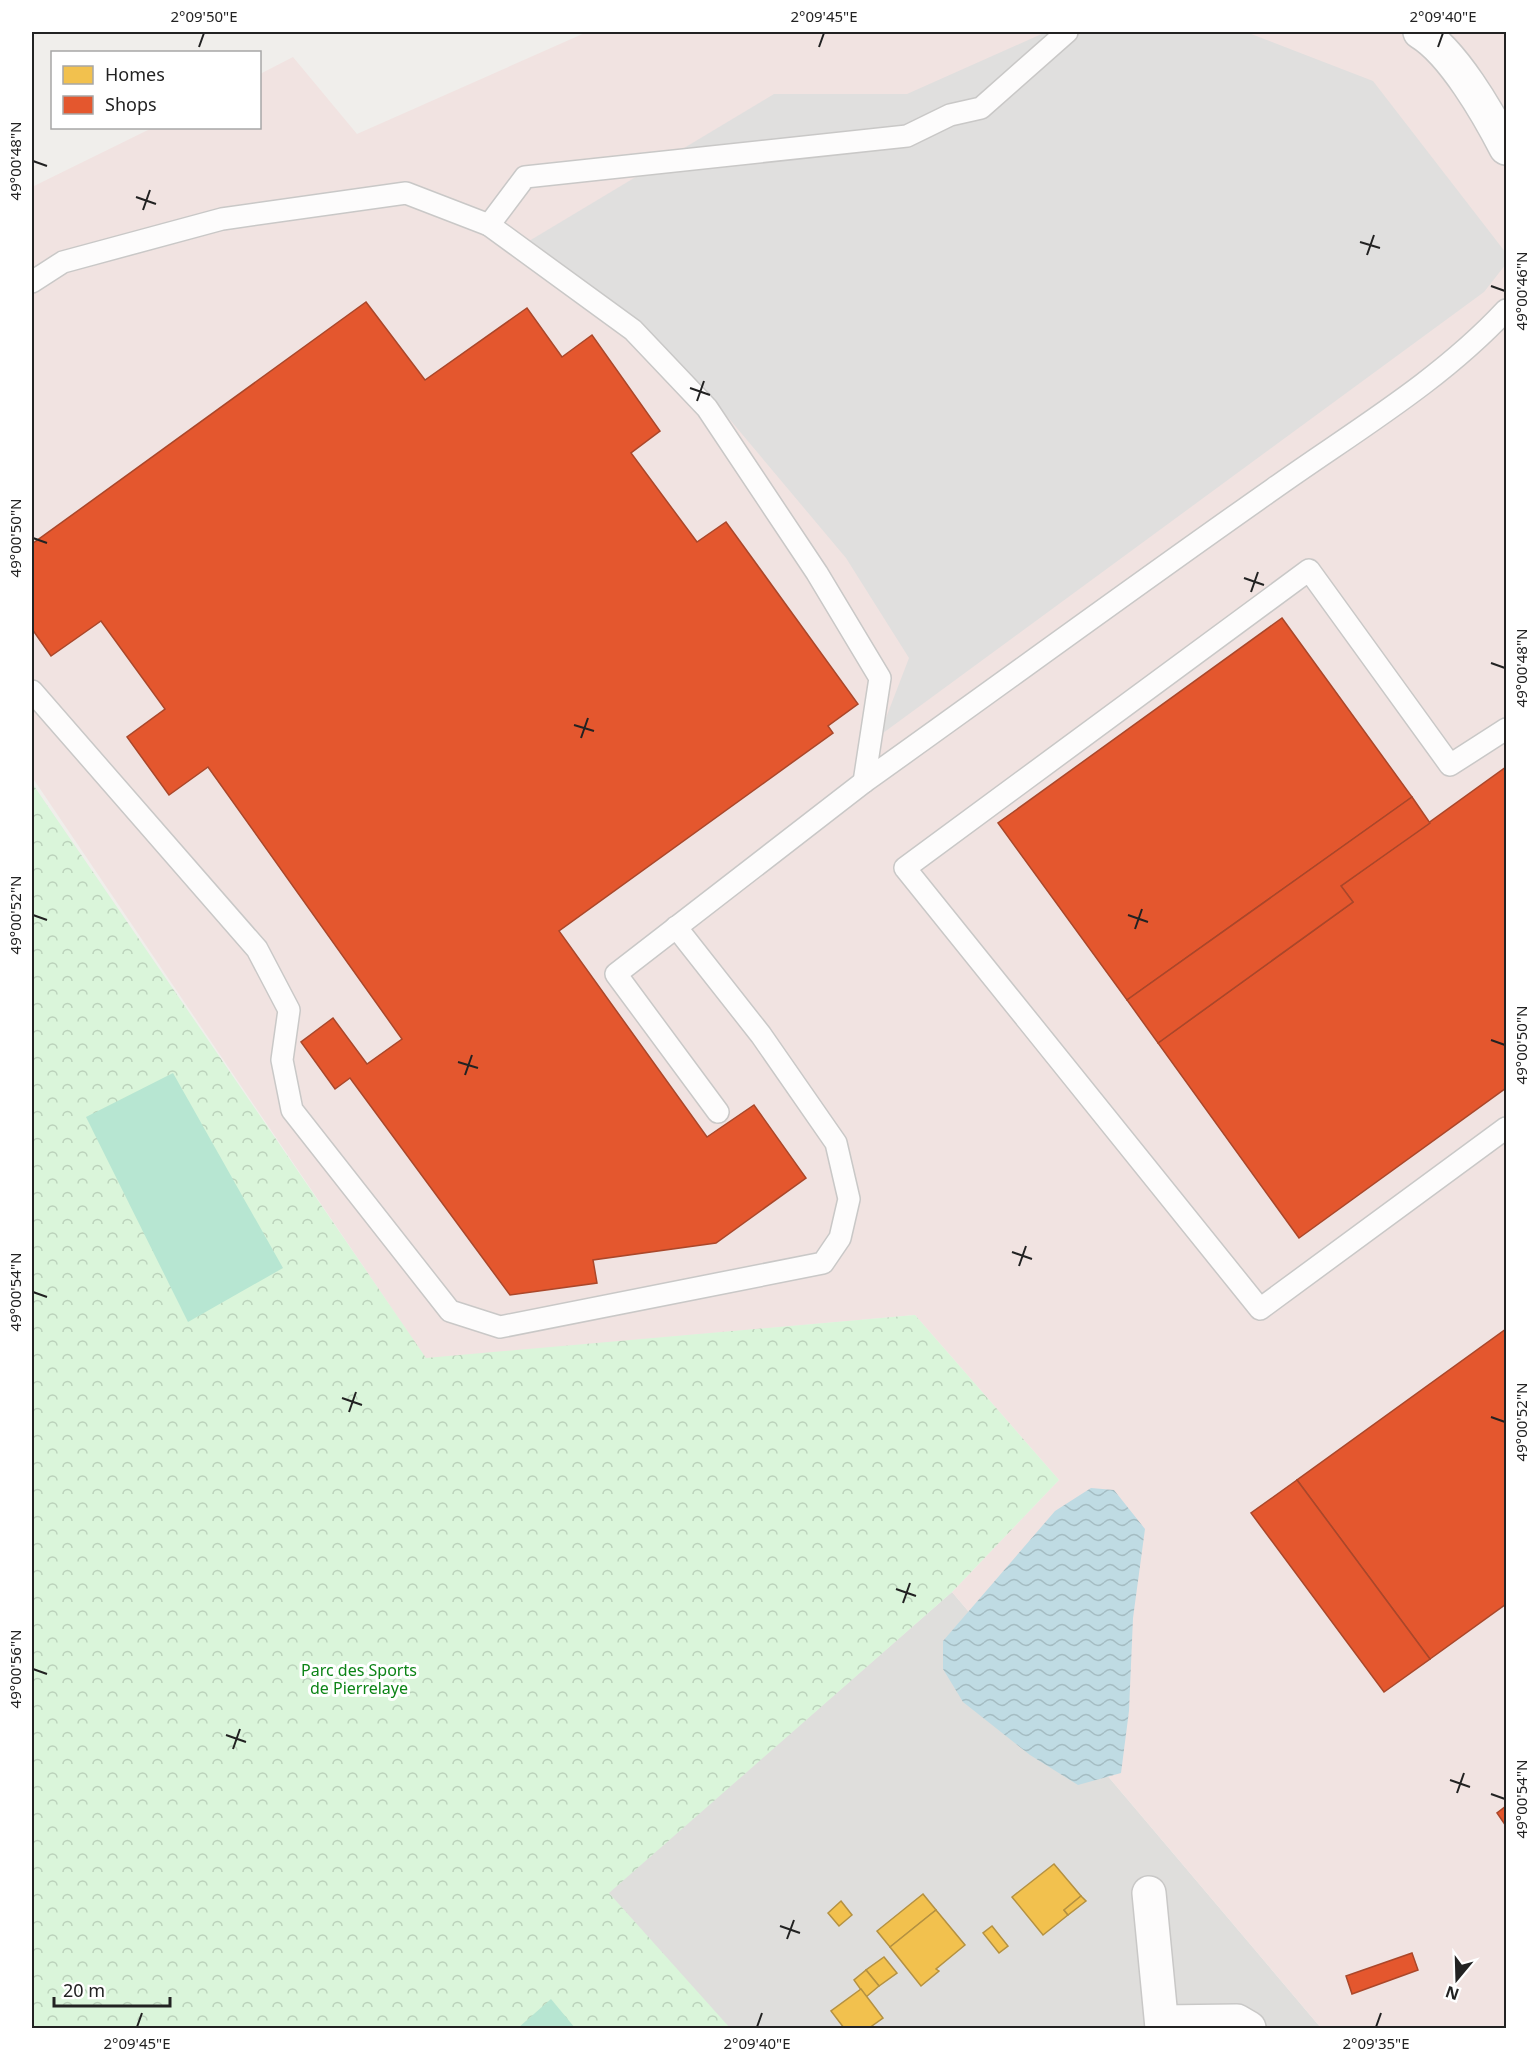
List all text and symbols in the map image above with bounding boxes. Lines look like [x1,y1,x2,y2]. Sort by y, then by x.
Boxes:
text: 2°09'50"E [170,6,238,26]
text: 2°09'45"E [790,6,858,26]
text: 2°09'40"E [1409,6,1477,26]
legend [51,51,261,129]
text: Homes [105,62,165,86]
text: Shops [105,92,157,116]
text: 49°00'48"N [5,122,25,200]
text: 49°00'46"N [1511,252,1531,330]
text: 49°00'50"N [5,499,25,577]
text: 49°00'48"N [1511,629,1531,707]
text: 49°00'52"N [5,876,25,954]
text: 49°00'50"N [1511,1006,1531,1084]
text: 49°00'54"N [5,1253,25,1331]
text: 49°00'52"N [1511,1383,1531,1461]
text: 49°00'56"N [5,1630,25,1708]
park label: Parc des Sports de Pierrelaye [301,1659,417,1699]
text: 49°00'54"N [1511,1760,1531,1838]
north arrow [1427,1949,1487,2009]
scale bar [54,1970,170,2008]
text: 20 m [63,1978,105,2002]
text: N [1442,1981,1462,2006]
text: 2°09'45"E [103,2033,171,2053]
text: 2°09'40"E [723,2033,791,2053]
text: 2°09'35"E [1342,2033,1410,2053]

